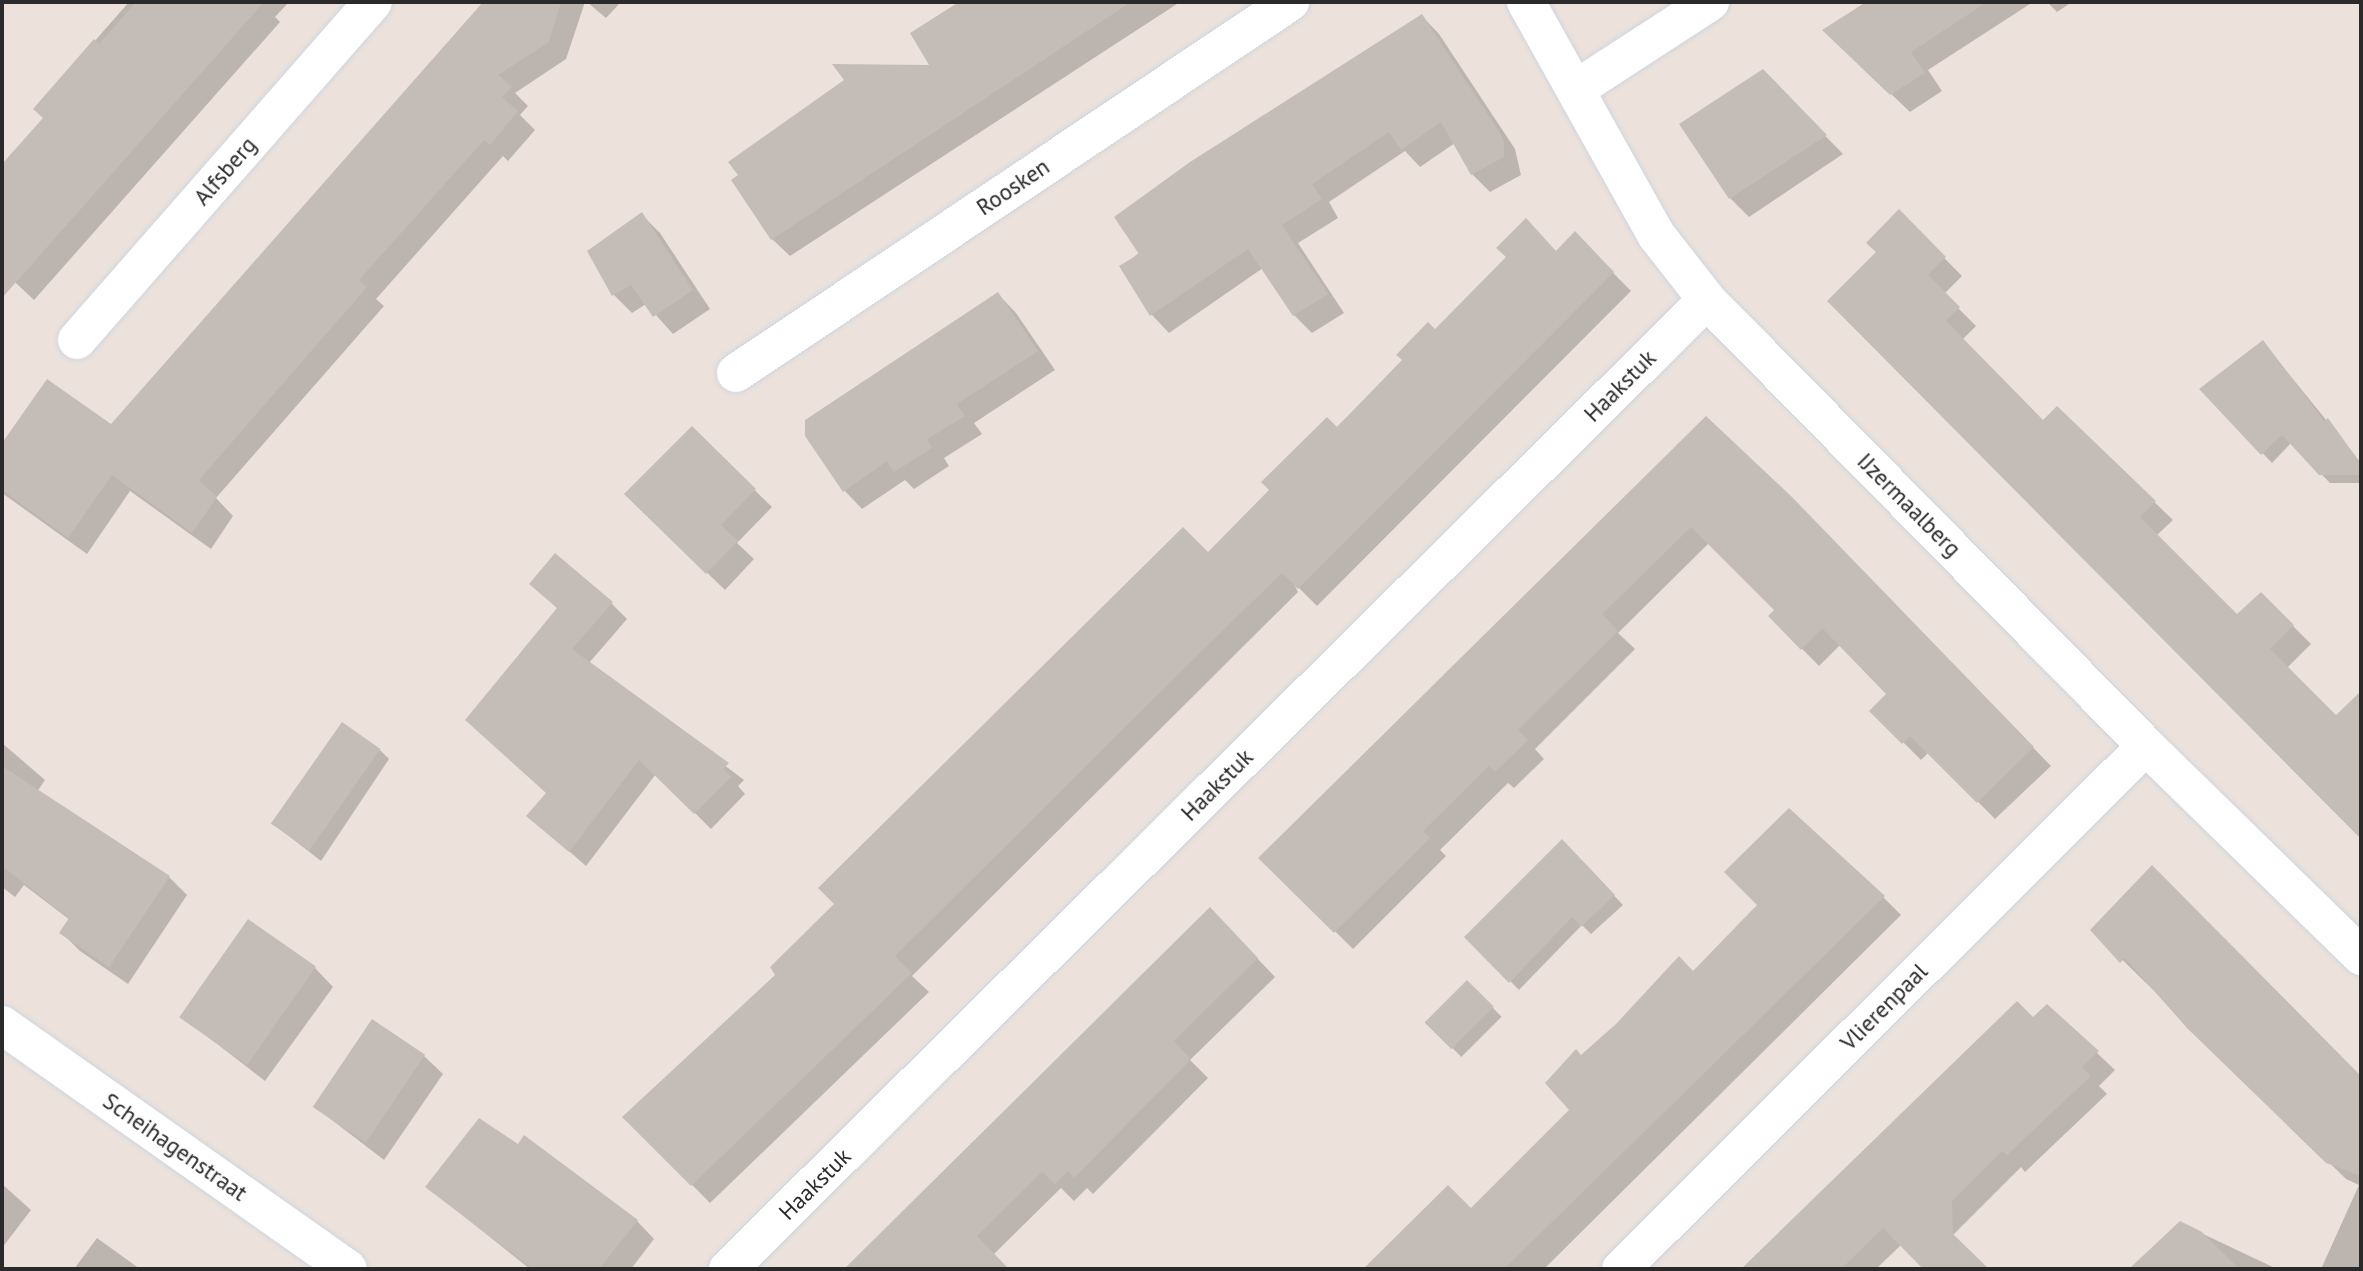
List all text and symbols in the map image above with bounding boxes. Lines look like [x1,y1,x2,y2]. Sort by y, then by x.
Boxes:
street label: Alfsberg [188,131,262,211]
street label: Roosken [971,153,1055,221]
street label: Haakstuk [1578,344,1662,428]
street label: IJzermaalberg [1851,447,1967,563]
street label: Haakstuk [1175,743,1259,827]
street label: Vlierenpaal [1835,958,1933,1056]
street label: Scheihagenstraat [98,1087,252,1207]
street label: Haakstuk [773,1142,857,1226]

